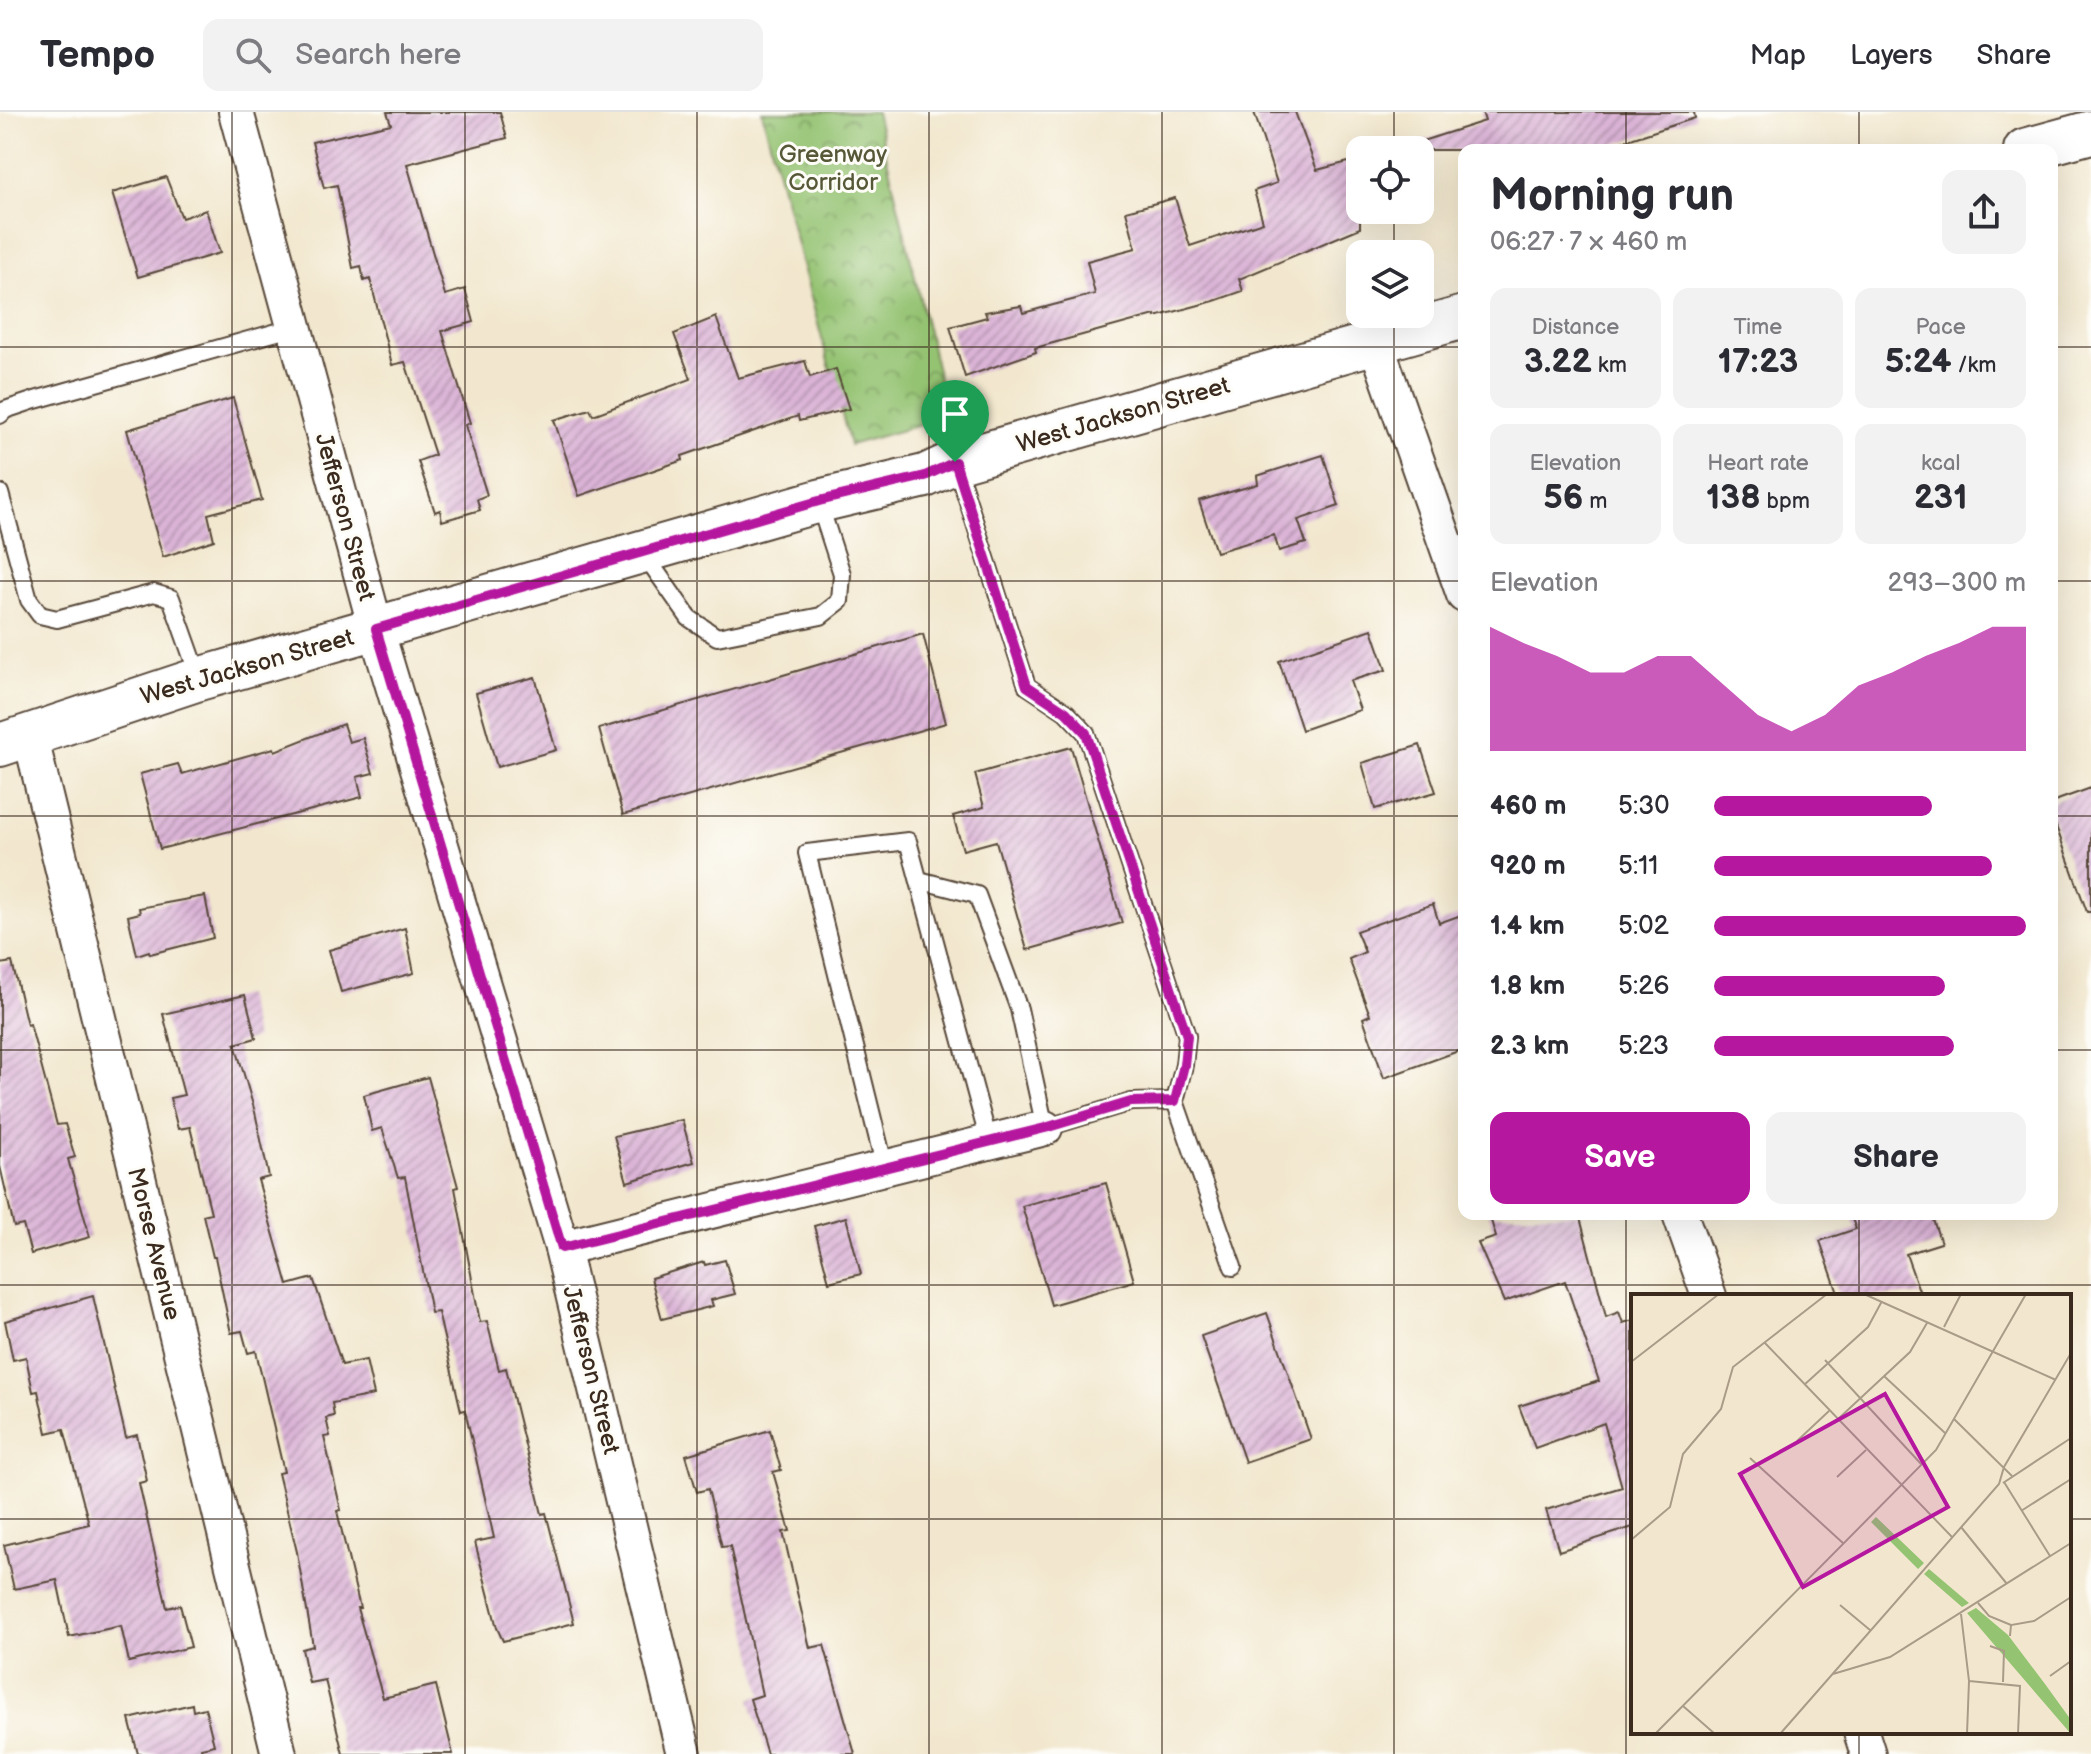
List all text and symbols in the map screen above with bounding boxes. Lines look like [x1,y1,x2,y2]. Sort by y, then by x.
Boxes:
search box [203,19,763,91]
text: Tempo [40,33,155,78]
icon: search [231,33,275,77]
text: Search here [295,37,461,73]
text: Map [1750,39,1806,72]
text: Layers [1850,39,1933,72]
text: Share [1977,39,2051,72]
map controls [1346,136,1434,328]
button: locate [1346,136,1434,224]
park label: Greenway Corridor [779,140,887,197]
text: Morning run [1490,170,1734,223]
button: share [1942,170,2026,254]
text: 06:27 · 7 × 460 m [1490,227,1687,258]
button: layers [1346,240,1434,328]
text: Distance [1531,314,1619,341]
text: Time [1734,314,1782,341]
text: Pace [1916,314,1966,341]
text: 3.22 [1524,341,1592,382]
text: 17:23 [1718,341,1798,382]
text: 5:24 [1885,341,1952,382]
text: km [1592,352,1627,379]
text: /km [1952,352,1997,379]
street label: West Jackson Street [1013,371,1233,459]
pin [921,380,989,462]
icon: arrive [933,392,977,436]
street label: Jefferson Street [309,430,381,605]
text: Elevation [1529,450,1621,477]
text: Heart rate [1707,450,1809,477]
text: kcal [1921,450,1960,477]
text: 56 [1543,477,1583,518]
text: 138 [1706,477,1761,518]
text: 231 [1914,477,1968,518]
text: m [1583,488,1608,515]
text: bpm [1761,488,1810,515]
text: Elevation [1490,568,1598,599]
text: 293–300 m [1887,568,2026,599]
street label: West Jackson Street [137,623,357,711]
text: 460 m [1490,791,1566,822]
text: 5:30 [1618,791,1669,822]
text: 920 m [1490,851,1566,882]
text: 5:11 [1618,851,1658,882]
text: 1.4 km [1490,911,1565,942]
text: 5:02 [1618,911,1669,942]
text: 1.8 km [1490,971,1565,1002]
text: 5:26 [1618,971,1669,1002]
text: 2.3 km [1490,1031,1569,1062]
text: 5:23 [1618,1031,1669,1062]
button: Save [1490,1112,1750,1204]
button: Share [1766,1112,2026,1204]
street label: Morse Avenue [121,1165,187,1323]
street label: Jefferson Street [556,1283,626,1458]
inset map [1631,1294,2071,1734]

